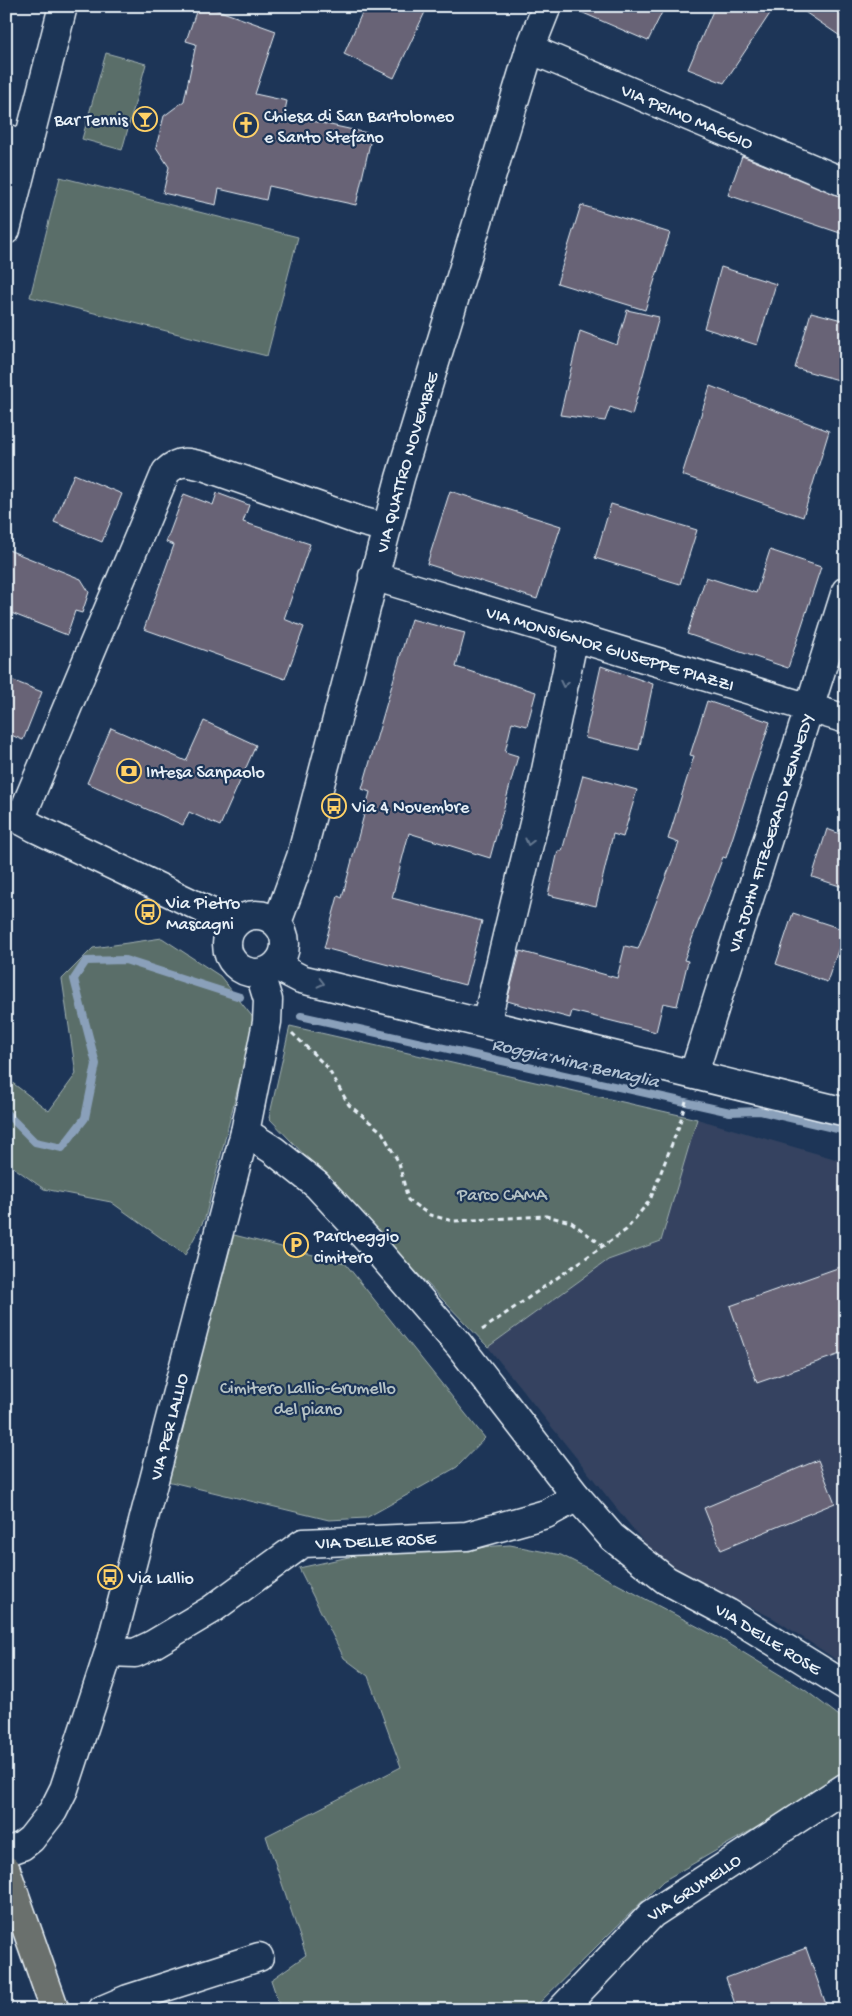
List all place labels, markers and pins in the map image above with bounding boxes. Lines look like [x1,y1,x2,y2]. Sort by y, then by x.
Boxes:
bar icon: Bar Tennis [132,106,158,132]
place label: Chiesa di San Bartolomeo e Santo Stefano [264,107,454,149]
place label: Bar Tennis [53,111,129,132]
church icon: Chiesa di San Bartolomeo e Santo Stefano [233,112,259,138]
bank icon: Intesa Sanpaolo [116,758,142,784]
place label: Intesa Sanpaolo [146,763,265,784]
bus stop icon: Via 4 Novembre [321,793,347,819]
place label: Via 4 Novembre [351,798,470,819]
place label: Via Pietro Mascagni [165,894,240,936]
bus stop icon: Via Pietro Mascagni [135,899,161,925]
place label: Parcheggio cimitero [313,1227,399,1269]
parking icon: Parcheggio cimitero [283,1232,309,1258]
bus stop icon: Via Lallio [97,1564,123,1590]
place label: Via Lallio [127,1569,194,1590]

